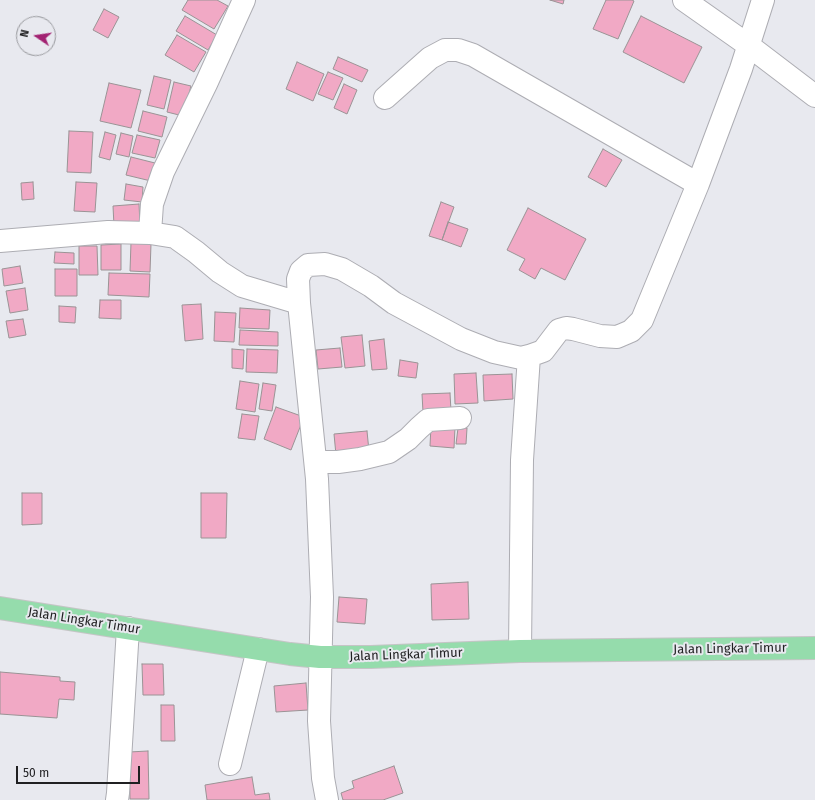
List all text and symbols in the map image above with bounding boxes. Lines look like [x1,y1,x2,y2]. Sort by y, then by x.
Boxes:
north arrow [16,16,56,56]
text: N [18,28,32,38]
street label: Jalan Lingkar Timur [27,604,141,638]
street label: Jalan Lingkar Timur [673,640,787,658]
street label: Jalan Lingkar Timur [349,645,463,665]
scale bar [18,758,142,784]
text: 50 m [23,766,49,780]

